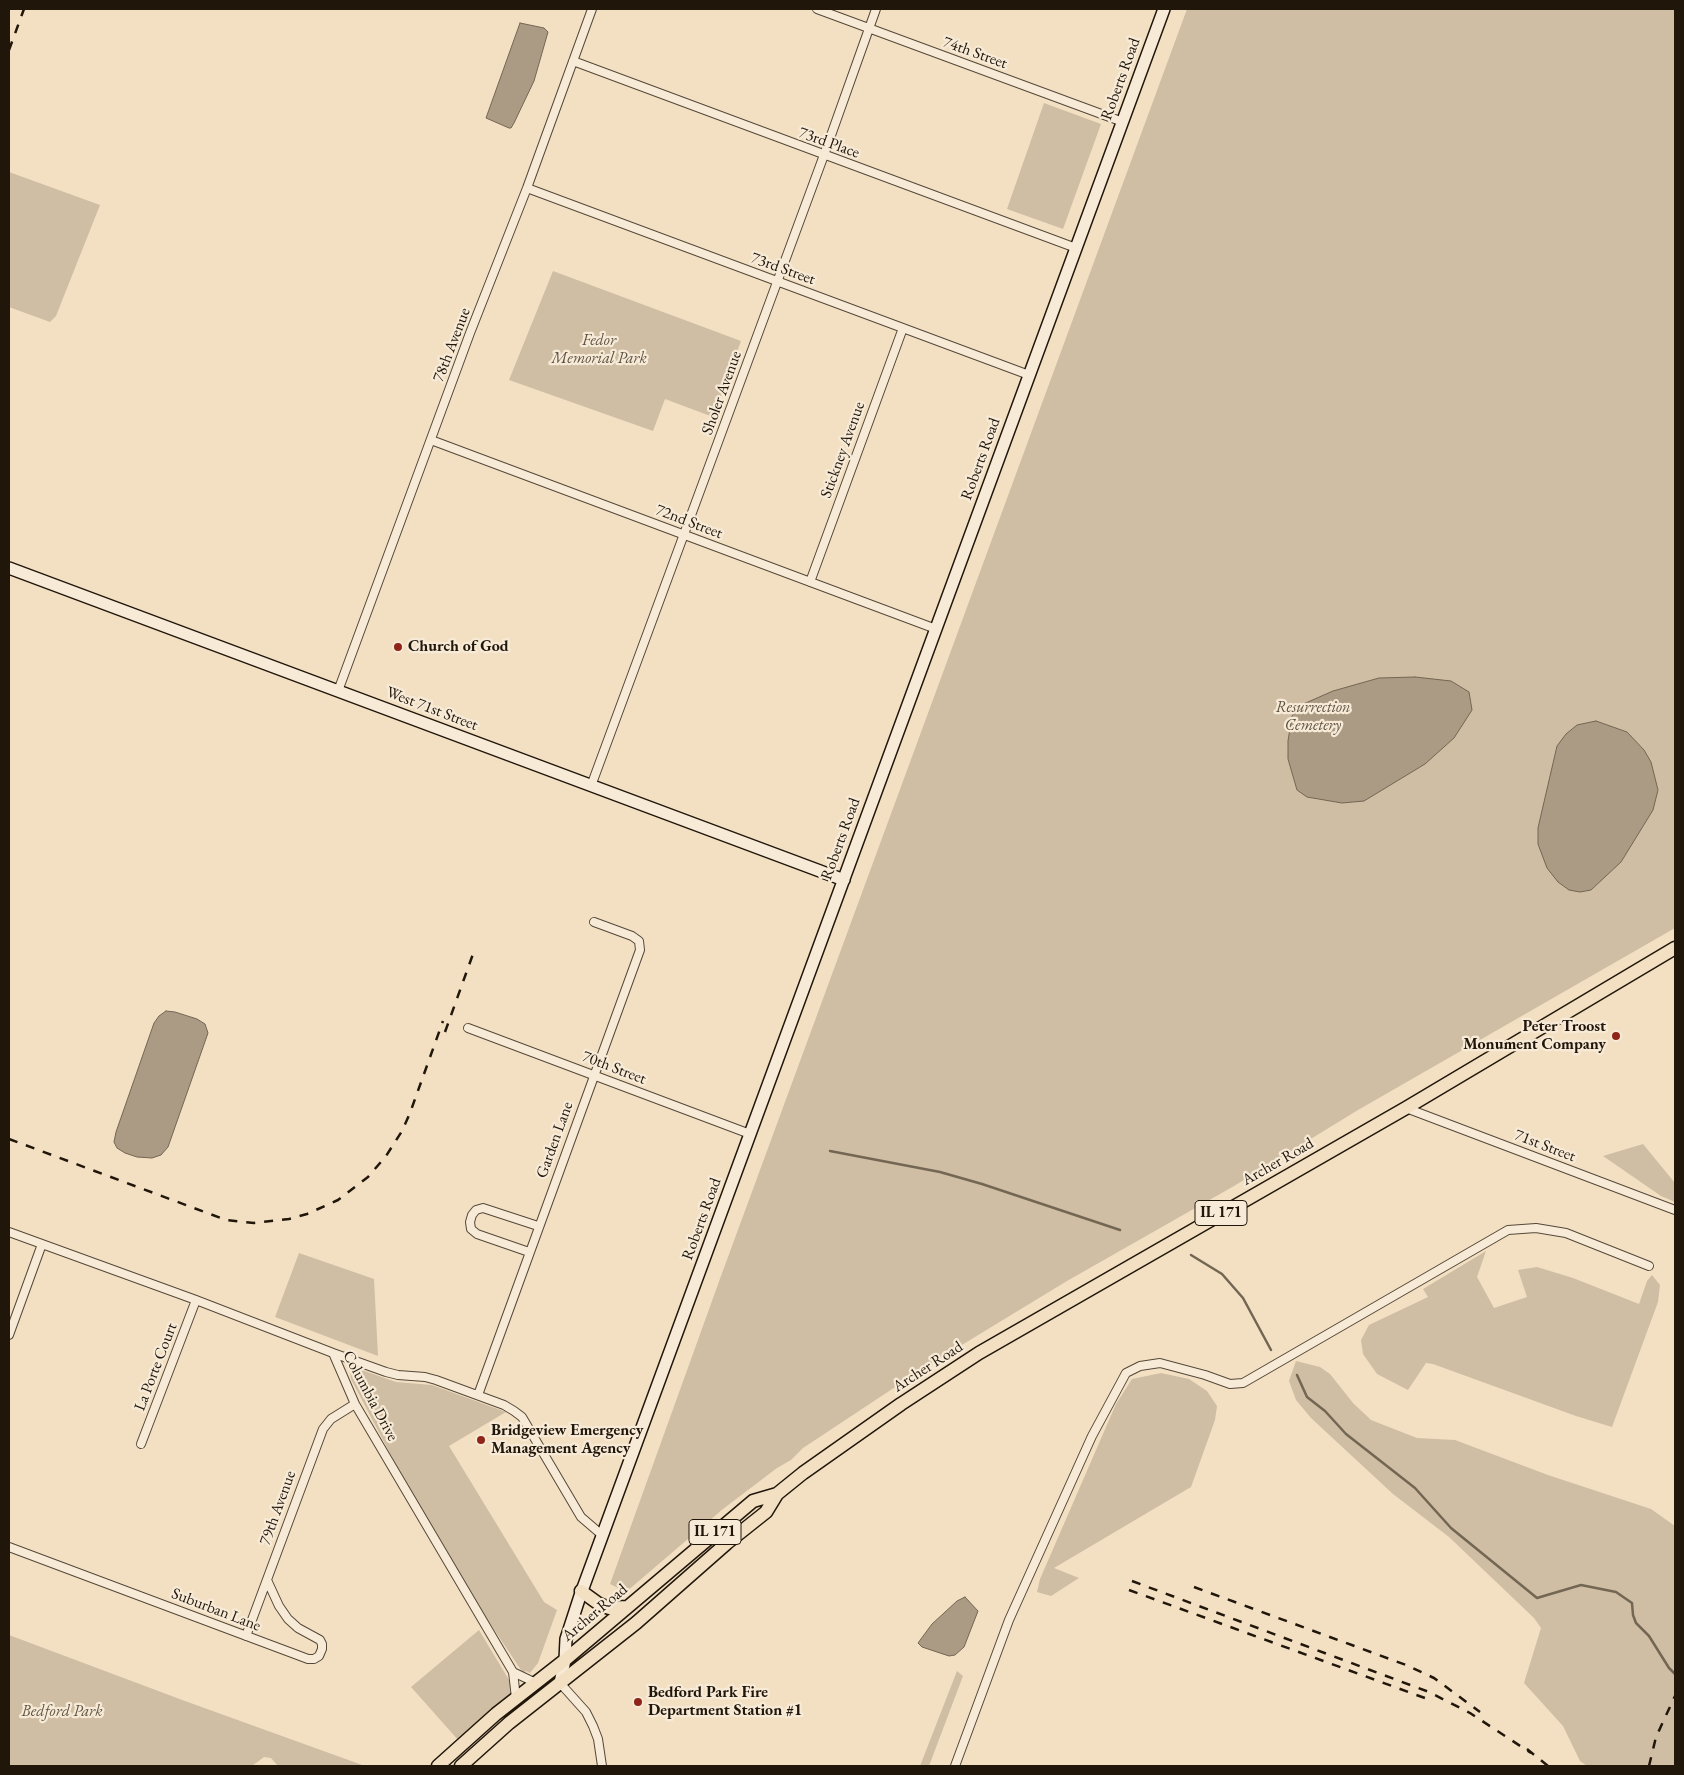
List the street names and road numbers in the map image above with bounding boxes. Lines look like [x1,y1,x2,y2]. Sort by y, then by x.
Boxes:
street label: 74th Street [940,33,1010,73]
street label: Roberts Road [1097,35,1145,123]
street label: 73rd Place [796,123,862,163]
street label: 73rd Street [748,248,818,290]
street label: 78th Avenue [429,305,475,385]
street label: Sholer Avenue [698,348,746,438]
street label: Stickney Avenue [817,399,869,501]
street label: Roberts Road [957,415,1005,503]
street label: 72nd Street [653,500,725,544]
street label: West 71st Street [383,683,481,735]
street label: Roberts Road [817,795,865,883]
street label: 70th Street [579,1047,649,1089]
street label: Garden Lane [532,1099,578,1181]
street label: 71st Street [1512,1126,1578,1166]
street label: Archer Road [1239,1134,1317,1190]
street label: Roberts Road [678,1175,726,1263]
road number: IL 171 [1195,1200,1247,1226]
street label: La Porte Court [130,1320,182,1414]
street label: Archer Road [889,1337,967,1397]
street label: Columbia Drive [338,1347,402,1445]
street label: 79th Avenue [256,1468,300,1548]
road number: IL 171 [689,1520,741,1544]
street label: Archer Road [558,1580,632,1646]
street label: Suburban Lane [169,1584,263,1636]

